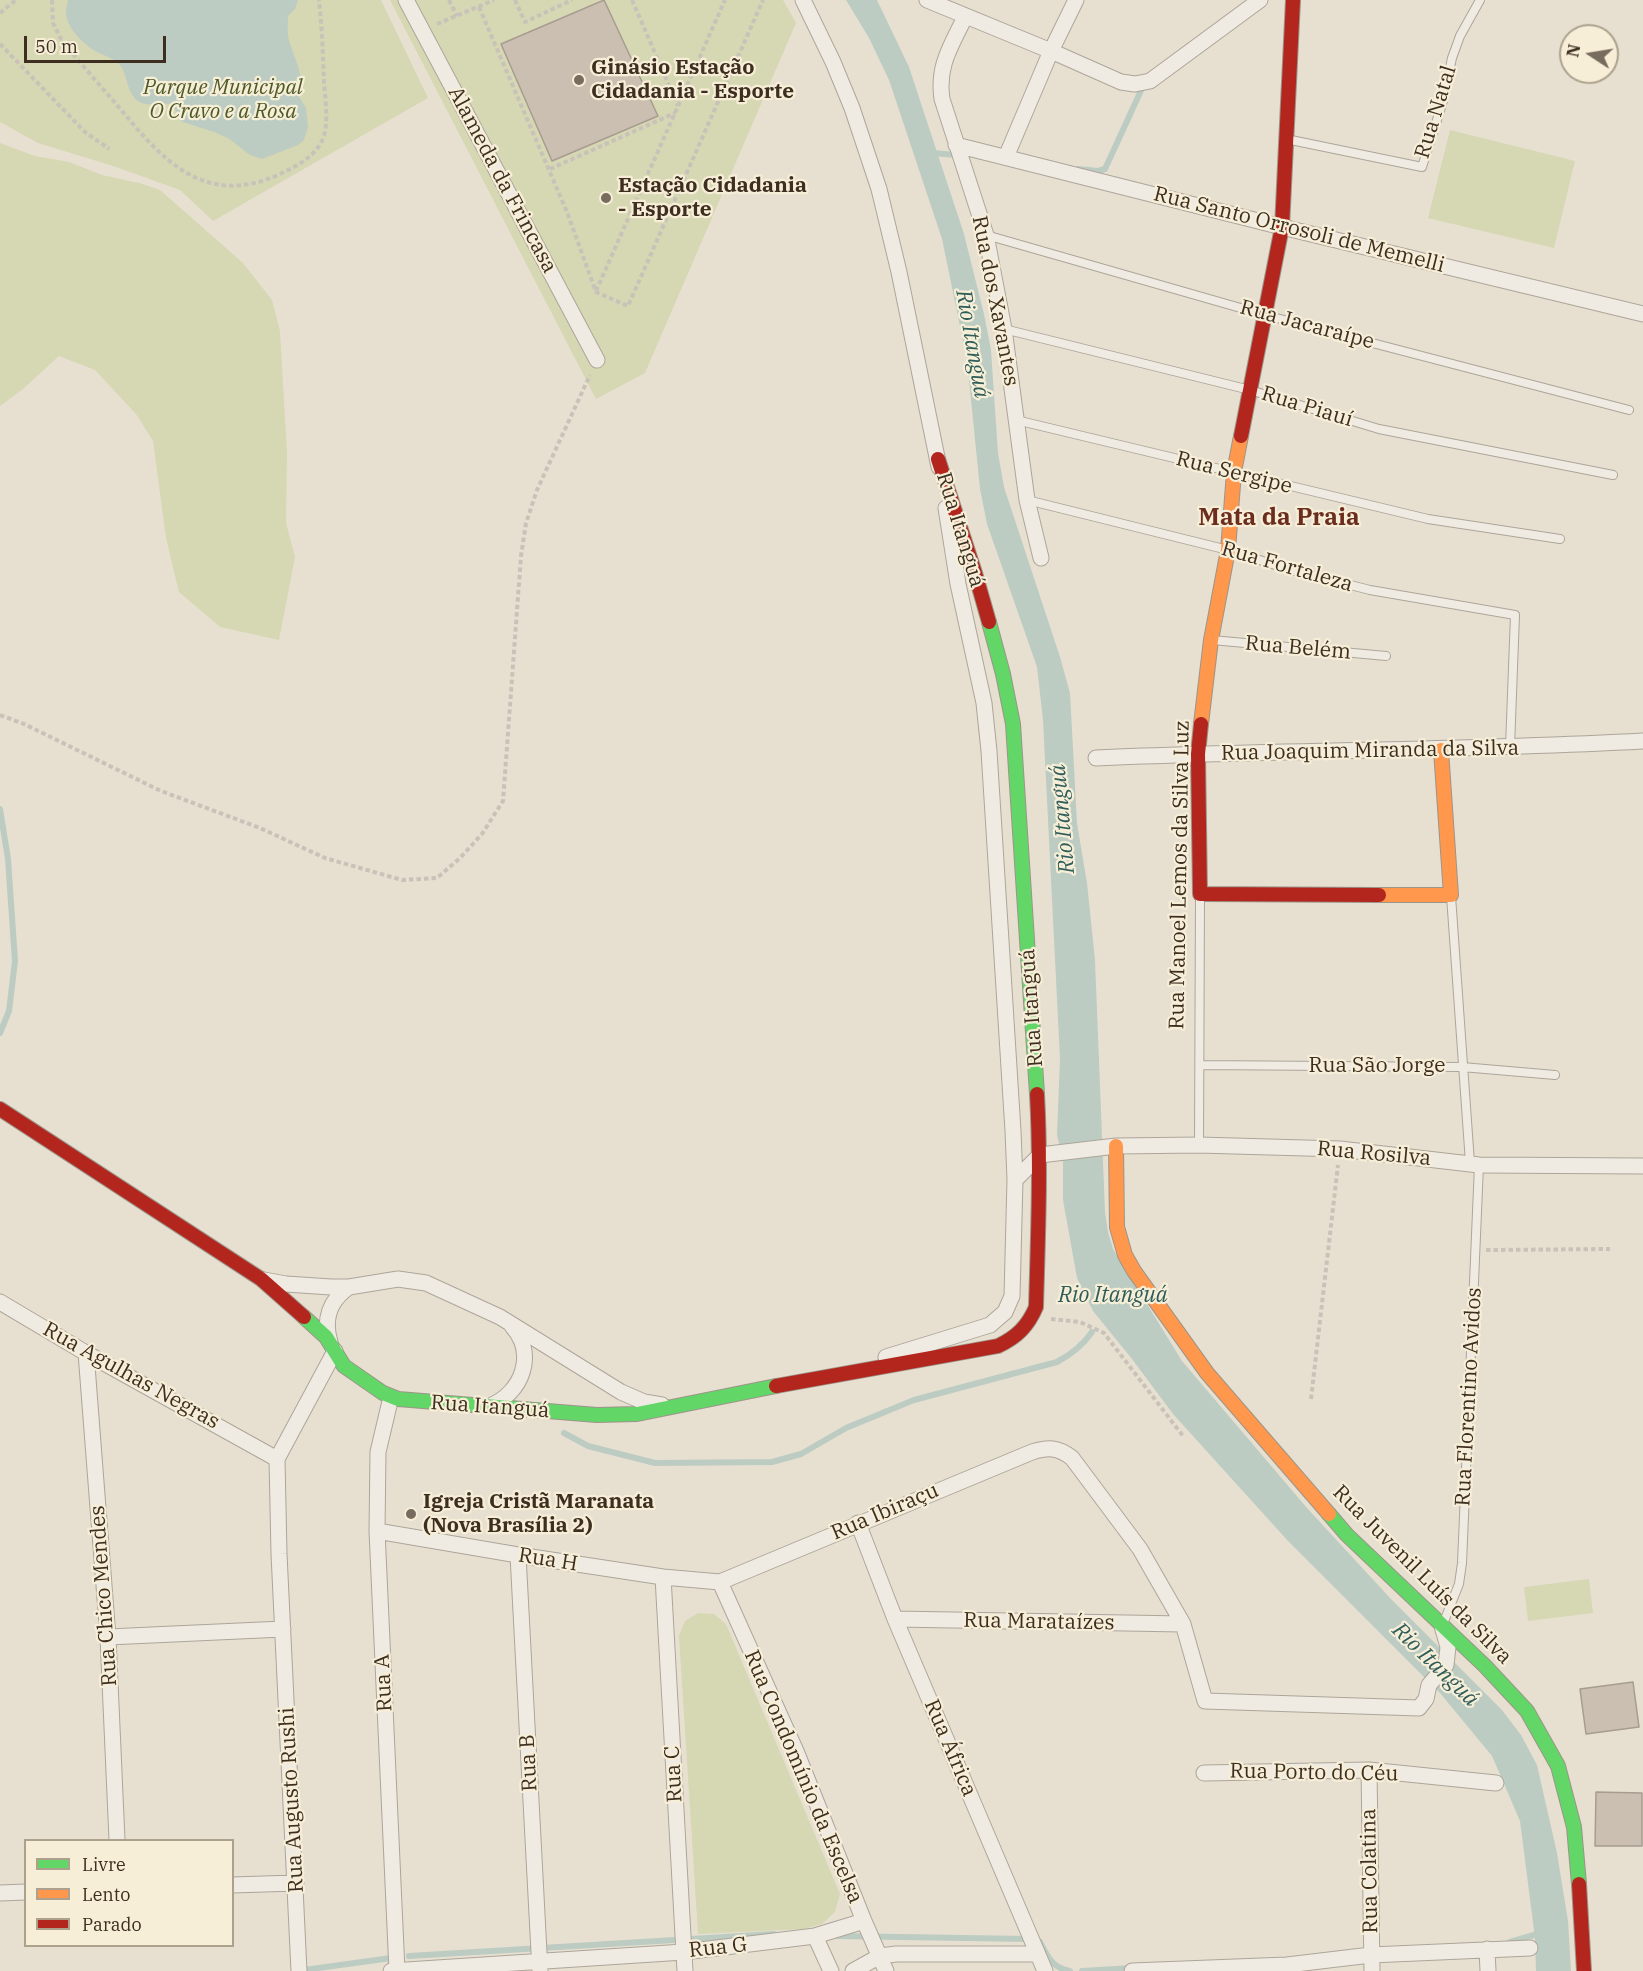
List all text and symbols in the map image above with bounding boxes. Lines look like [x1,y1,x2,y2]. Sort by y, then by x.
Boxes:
scale bar [27,24,170,62]
north arrow [1559,24,1619,84]
text: 50 m [35,35,78,58]
text: N [1562,42,1584,59]
place label: Ginásio Estação Cidadania - Esporte [591,55,794,105]
street label: Rua Natal [1410,62,1462,162]
marker: Ginásio Estação Cidadania - Esporte [572,73,586,87]
park label: Parque Municipal O Cravo e a Rosa [143,75,303,125]
street label: Alameda da Frincasa [442,82,562,278]
place label: Estação Cidadania - Esporte [618,173,807,223]
street label: Rua Santo Orrosoli de Memelli [1151,182,1447,278]
marker: Estação Cidadania - Esporte [599,191,613,205]
street label: Rua dos Xavantes [966,214,1024,388]
water label: Rio Itanguá [949,288,995,400]
street label: Rua Jacaraípe [1237,295,1377,355]
street label: Rua Piauí [1258,381,1356,433]
street label: Rua Sergipe [1173,446,1295,500]
street label: Rua Itanguá [931,470,989,590]
district label: Mata da Praia [1198,504,1360,532]
street label: Rua Fortaleza [1218,536,1356,598]
street label: Rua Belém [1244,631,1352,665]
street label: Rua Manoel Lemos da Silva Luz [1165,720,1195,1030]
street label: Rua Joaquim Miranda da Silva [1221,736,1519,766]
water label: Rio Itanguá [1045,763,1081,875]
street label: Rua Itanguá [1015,948,1049,1068]
street label: Rua São Jorge [1309,1053,1445,1079]
street label: Rua Rosilva [1316,1136,1432,1172]
water label: Rio Itanguá [1058,1283,1168,1309]
street label: Rua Florentino Avidos [1451,1287,1487,1507]
street label: Rua Agulhas Negras [38,1317,224,1435]
street label: Rua Itanguá [430,1390,550,1424]
street label: Rua Ibiraçu [827,1478,943,1546]
street label: Rua Juvenil Luís da Silva [1327,1480,1517,1670]
place label: Igreja Cristã Maranata (Nova Brasília 2) [423,1489,654,1539]
street label: Rua Chico Mendes [85,1505,123,1687]
marker: Igreja Cristã Maranata (Nova Brasília 2) [404,1507,418,1521]
street label: Rua H [516,1543,580,1577]
street label: Rua Marataízes [963,1608,1115,1636]
water label: Rio Itanguá [1386,1617,1484,1713]
street label: Rua Condomínio da Escelsa [738,1647,868,1907]
street label: Rua A [370,1654,398,1712]
street label: Rua África [918,1696,982,1800]
street label: Rua Augusto Rushi [275,1706,309,1894]
street label: Rua B [515,1734,543,1792]
street label: Rua C [660,1745,688,1803]
street label: Rua Porto do Céu [1229,1759,1399,1787]
street label: Rua Colatina [1356,1808,1384,1934]
legend [24,1839,234,1947]
text: Livre [82,1853,126,1876]
text: Lento [82,1883,130,1906]
text: Parado [82,1913,142,1936]
street label: Rua G [688,1932,748,1964]

